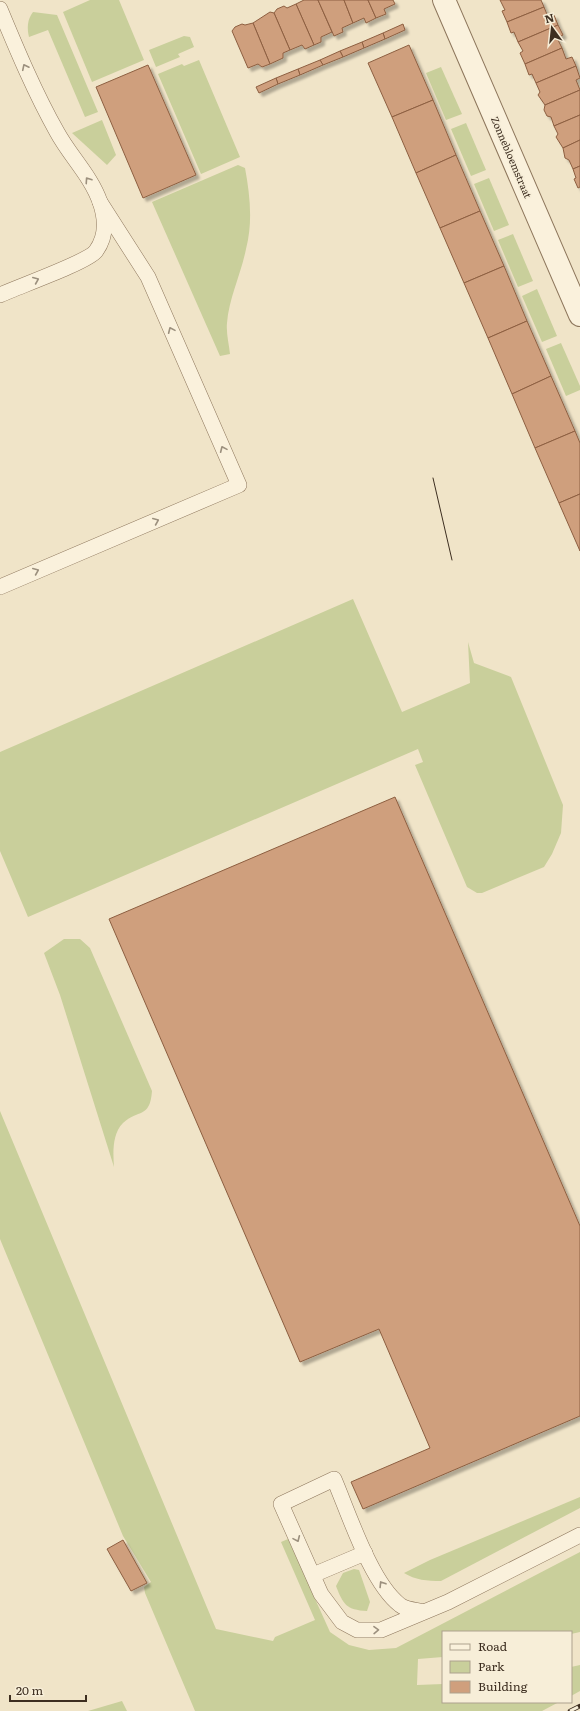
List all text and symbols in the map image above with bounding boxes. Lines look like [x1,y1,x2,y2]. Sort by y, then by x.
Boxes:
north arrow [532,8,572,48]
text: N [543,8,556,26]
one-way arrow [22,63,30,71]
street label: Zonnebloemstraat [488,114,536,200]
one-way arrow [86,177,93,184]
one-way arrow [32,276,39,284]
one-way arrow [168,327,176,334]
one-way arrow [220,446,228,454]
one-way arrow [152,517,159,525]
one-way arrow [32,568,39,576]
one-way arrow [292,1535,300,1543]
one-way arrow [379,1581,386,1588]
one-way arrow [373,1626,379,1634]
legend [442,1631,572,1703]
text: Road [478,1637,508,1655]
text: Park [478,1657,505,1675]
scale bar [10,1677,86,1703]
text: Building [478,1677,528,1695]
text: 20 m [16,1681,43,1699]

